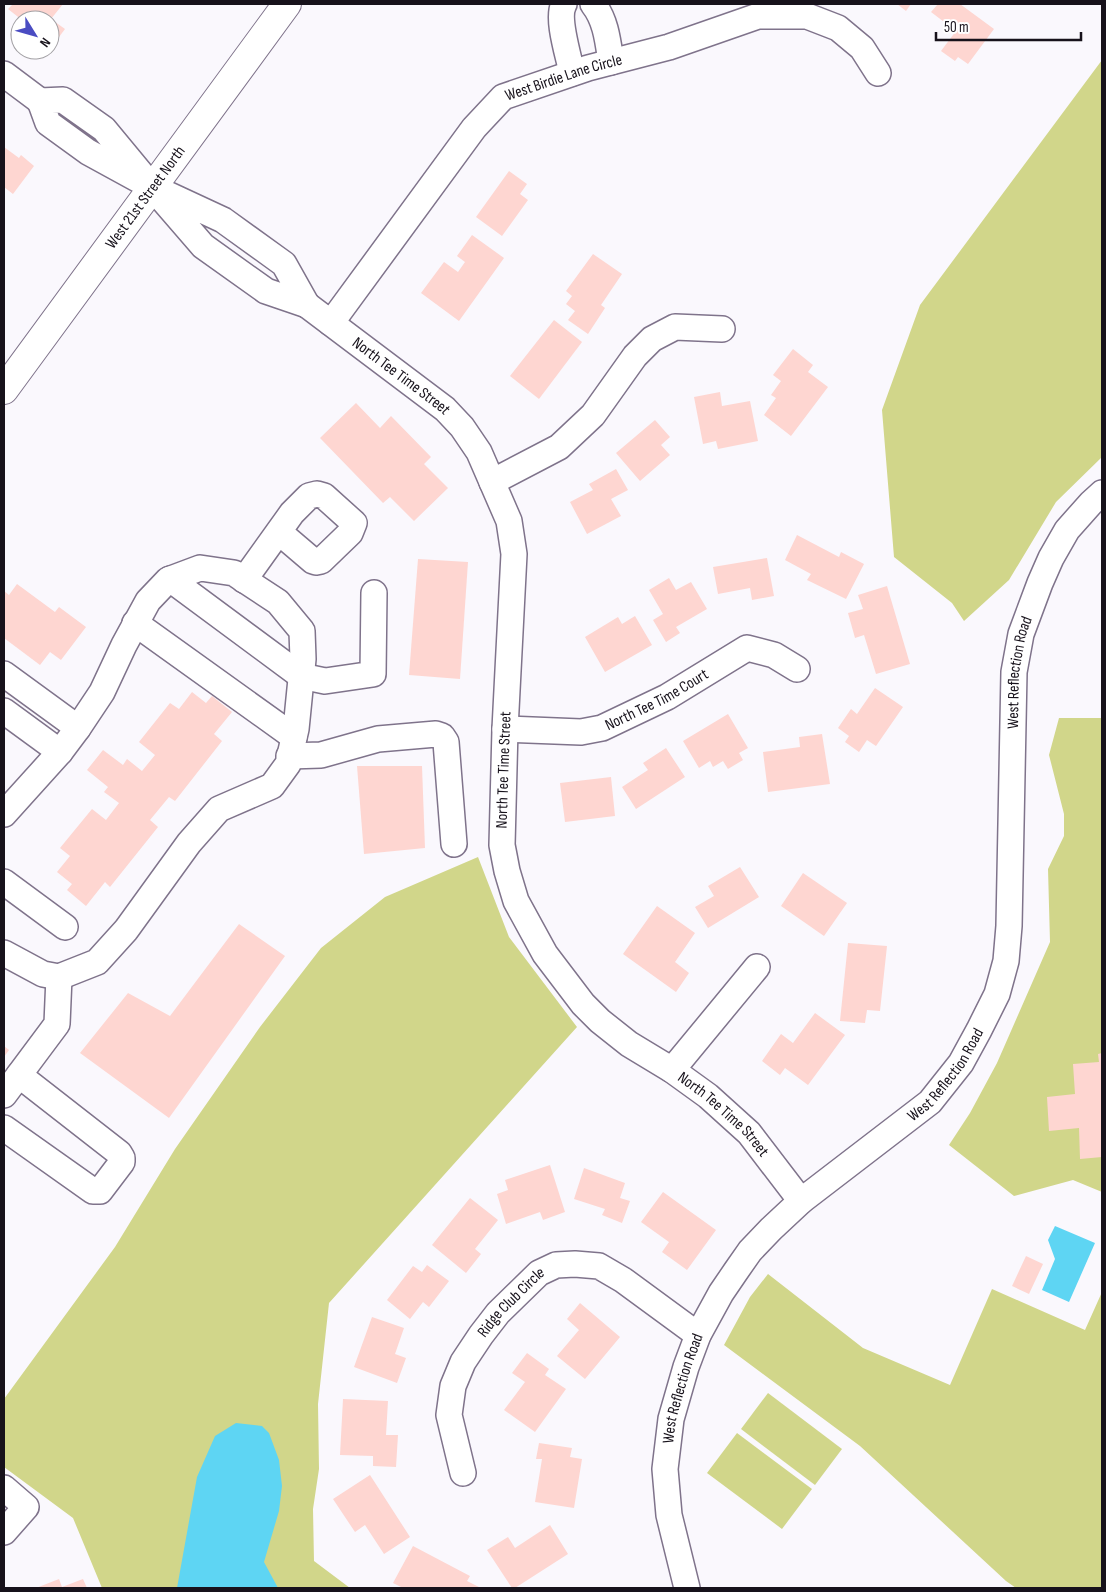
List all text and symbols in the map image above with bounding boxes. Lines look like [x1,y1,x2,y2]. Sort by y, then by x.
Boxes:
north arrow [10,10,60,60]
scale bar [936,10,1081,42]
text: 50 m [944,18,969,37]
text: N [36,34,54,51]
street label: West Birdie Lane Circle [503,50,624,105]
street label: West 21st Street North [101,142,189,252]
street label: North Tee Time Street [349,333,455,418]
street label: West Reflection Road [1003,614,1036,729]
street label: North Tee Time Court [602,664,712,735]
street label: North Tee Time Street [492,711,516,829]
street label: West Reflection Road [904,1025,988,1125]
street label: North Tee Time Street [674,1068,773,1160]
street label: Ridge Club Circle [473,1262,547,1341]
street label: West Reflection Road [659,1331,707,1445]

